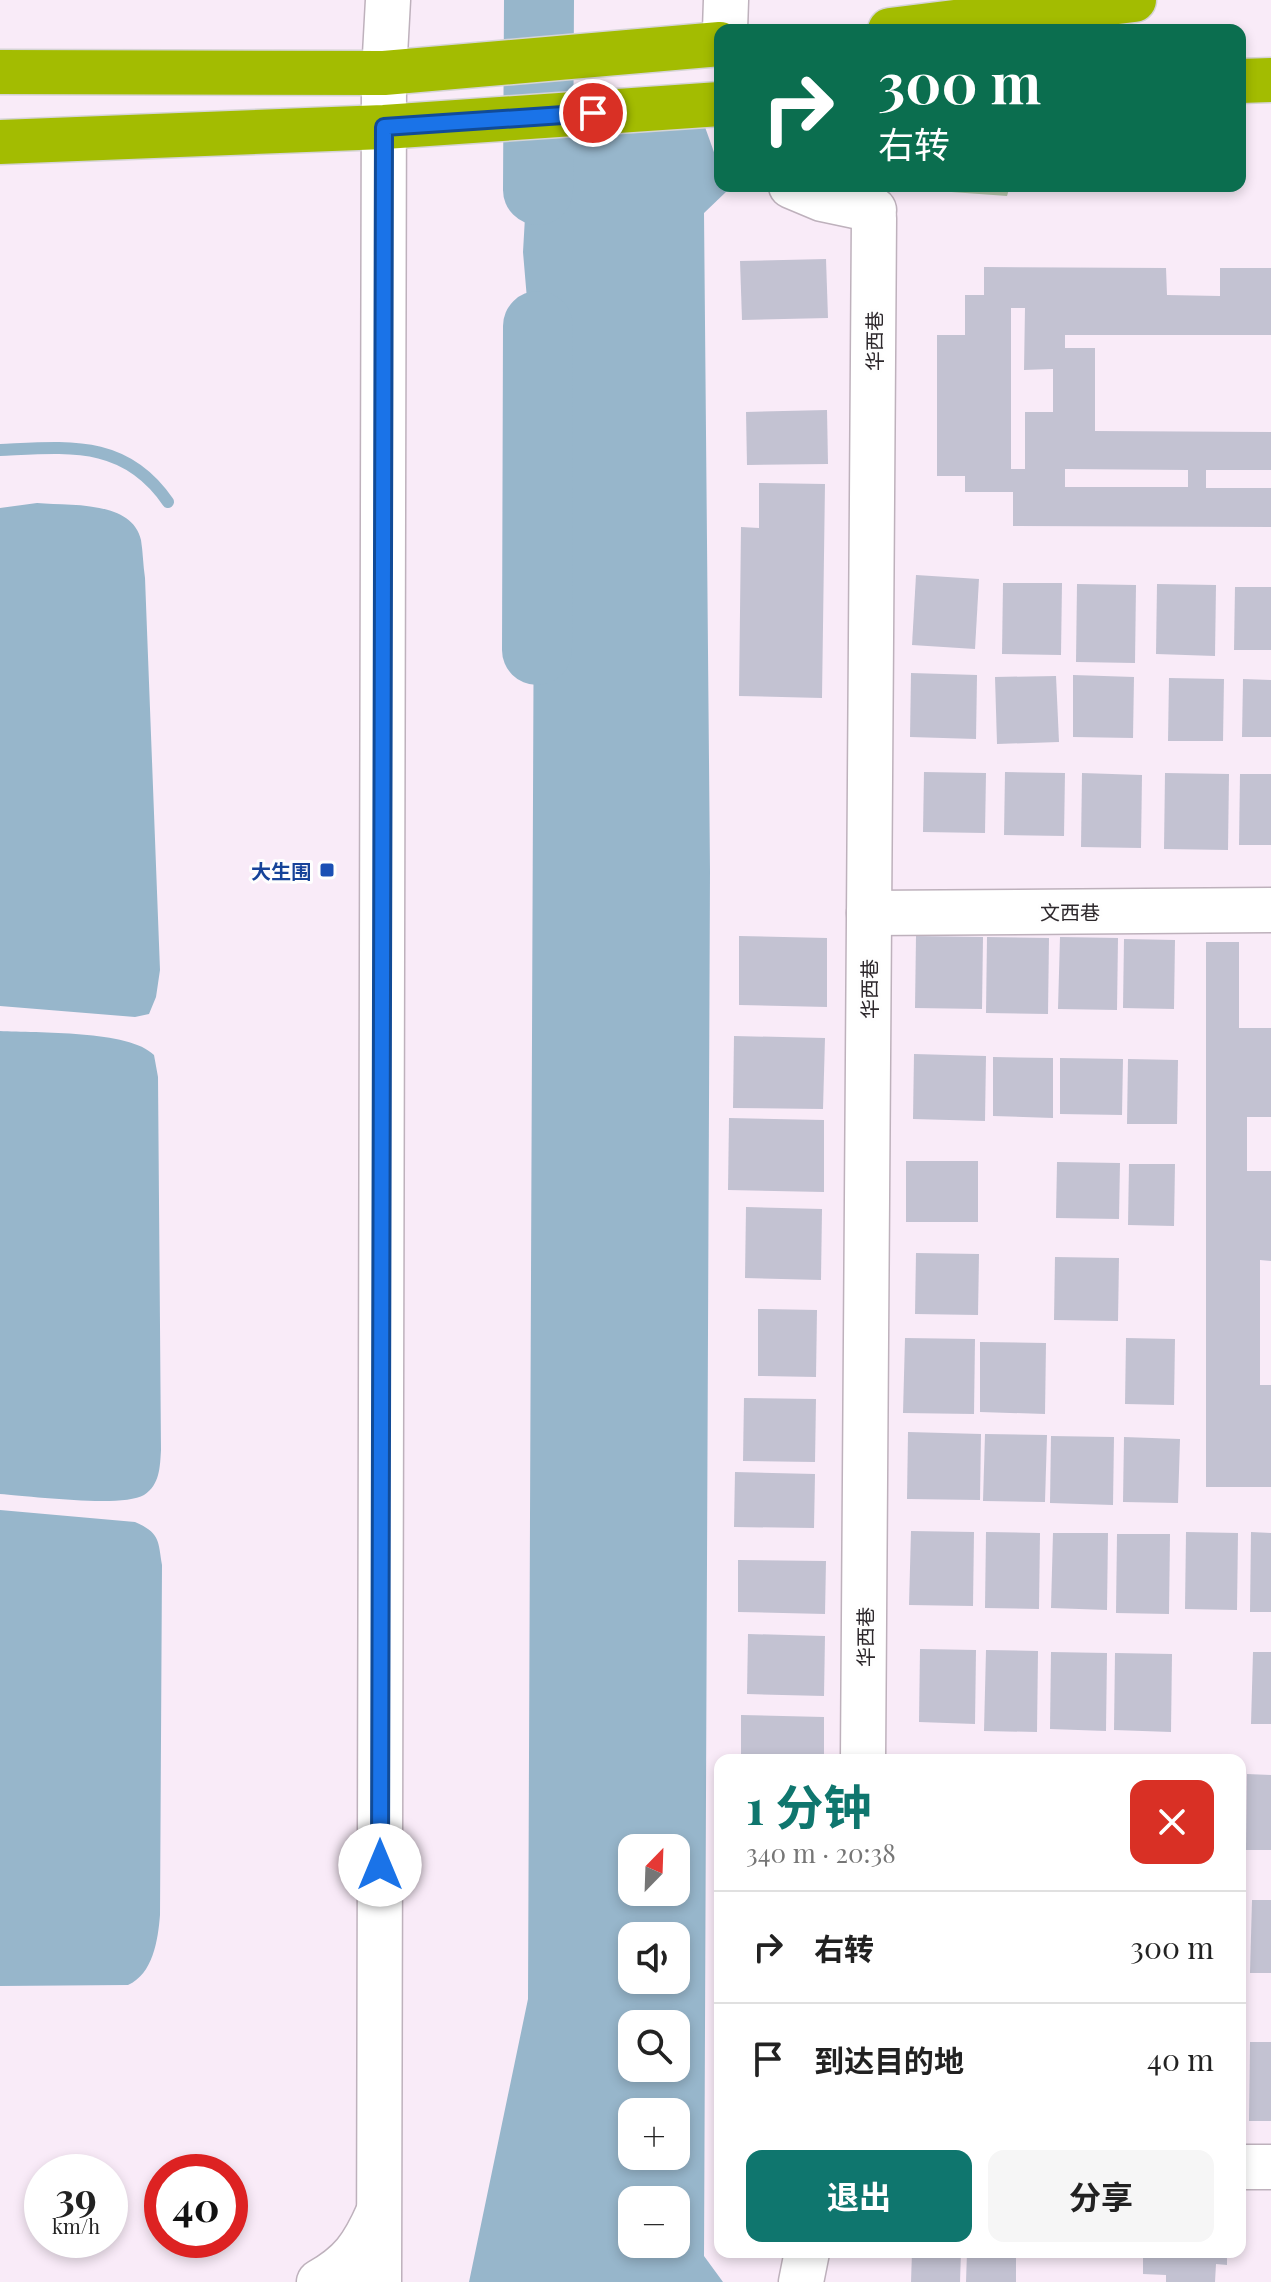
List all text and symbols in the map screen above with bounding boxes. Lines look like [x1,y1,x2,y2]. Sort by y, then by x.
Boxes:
text: 300 m [878,44,1041,119]
icon: right [746,56,850,160]
pin [559,79,627,147]
icon: arrive [571,91,615,135]
text: 右转 [878,119,950,167]
street label: 华西巷 [860,311,887,371]
place label: 大生围 [251,857,311,884]
marker: 大生围 [318,861,336,879]
street label: 文西巷 [1040,898,1100,925]
street label: 华西巷 [855,959,882,1019]
street label: 华西巷 [851,1607,878,1667]
text: 1 分钟 [746,1773,872,1837]
button: close [1130,1780,1214,1864]
position arrow [338,1823,422,1907]
north arrow [618,1834,690,1906]
map controls [618,1834,690,2258]
text: 340 m · 20:38 [746,1835,896,1870]
button: sound [618,1922,690,1994]
icon: right [746,1925,790,1969]
text: 300 m [1130,1927,1214,1967]
text: 右转 [814,1928,874,1968]
button: search [618,2010,690,2082]
icon: arrive [746,2037,790,2081]
text: 40 m [1147,2039,1214,2079]
text: 到达目的地 [814,2040,964,2080]
button: + [618,2098,690,2170]
button: 退出 [746,2150,972,2242]
button: 分享 [988,2150,1214,2242]
speed limit sign: 40 [144,2154,248,2258]
text: 39 [55,2169,97,2222]
button: − [618,2186,690,2258]
text: km/h [52,2212,100,2239]

